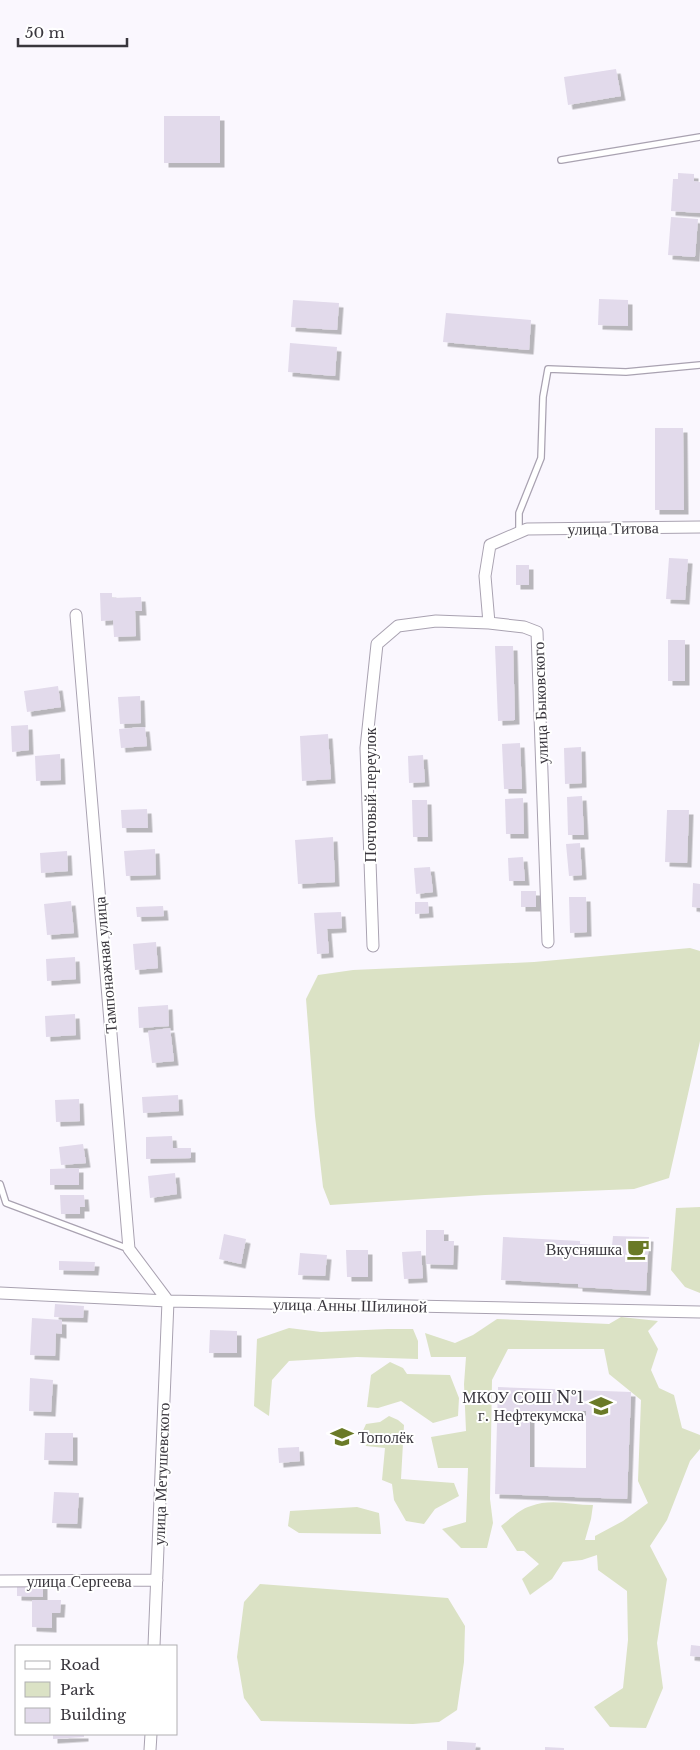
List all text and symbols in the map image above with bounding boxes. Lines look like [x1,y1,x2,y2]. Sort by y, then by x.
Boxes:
scale bar [18,15,126,47]
text: 50 m [25,23,65,42]
street label: улица Титова [567,517,659,539]
street label: улица Быковского [528,641,552,765]
street label: Почтовый переулок [360,727,380,862]
street label: Тампонажная улица [89,896,121,1034]
cafe icon: Вкусняшка [625,1236,651,1262]
place label: Вкусняшка [546,1239,622,1259]
street label: улица Анны Шилиной [273,1294,428,1316]
place label: МКОУ СОШ №1 г. Нефтекумска [462,1387,584,1425]
school or university icon: МКОУ СОШ №1 г. Нефтекумска [588,1393,614,1419]
street label: улица Метушевского [149,1402,173,1546]
school or university icon: Тополёк [329,1424,355,1450]
place label: Тополёк [358,1427,414,1447]
street label: улица Сергеева [26,1571,132,1591]
legend [15,1645,178,1735]
text: Road [60,1655,100,1674]
text: Park [60,1680,96,1699]
text: Building [60,1705,127,1724]

